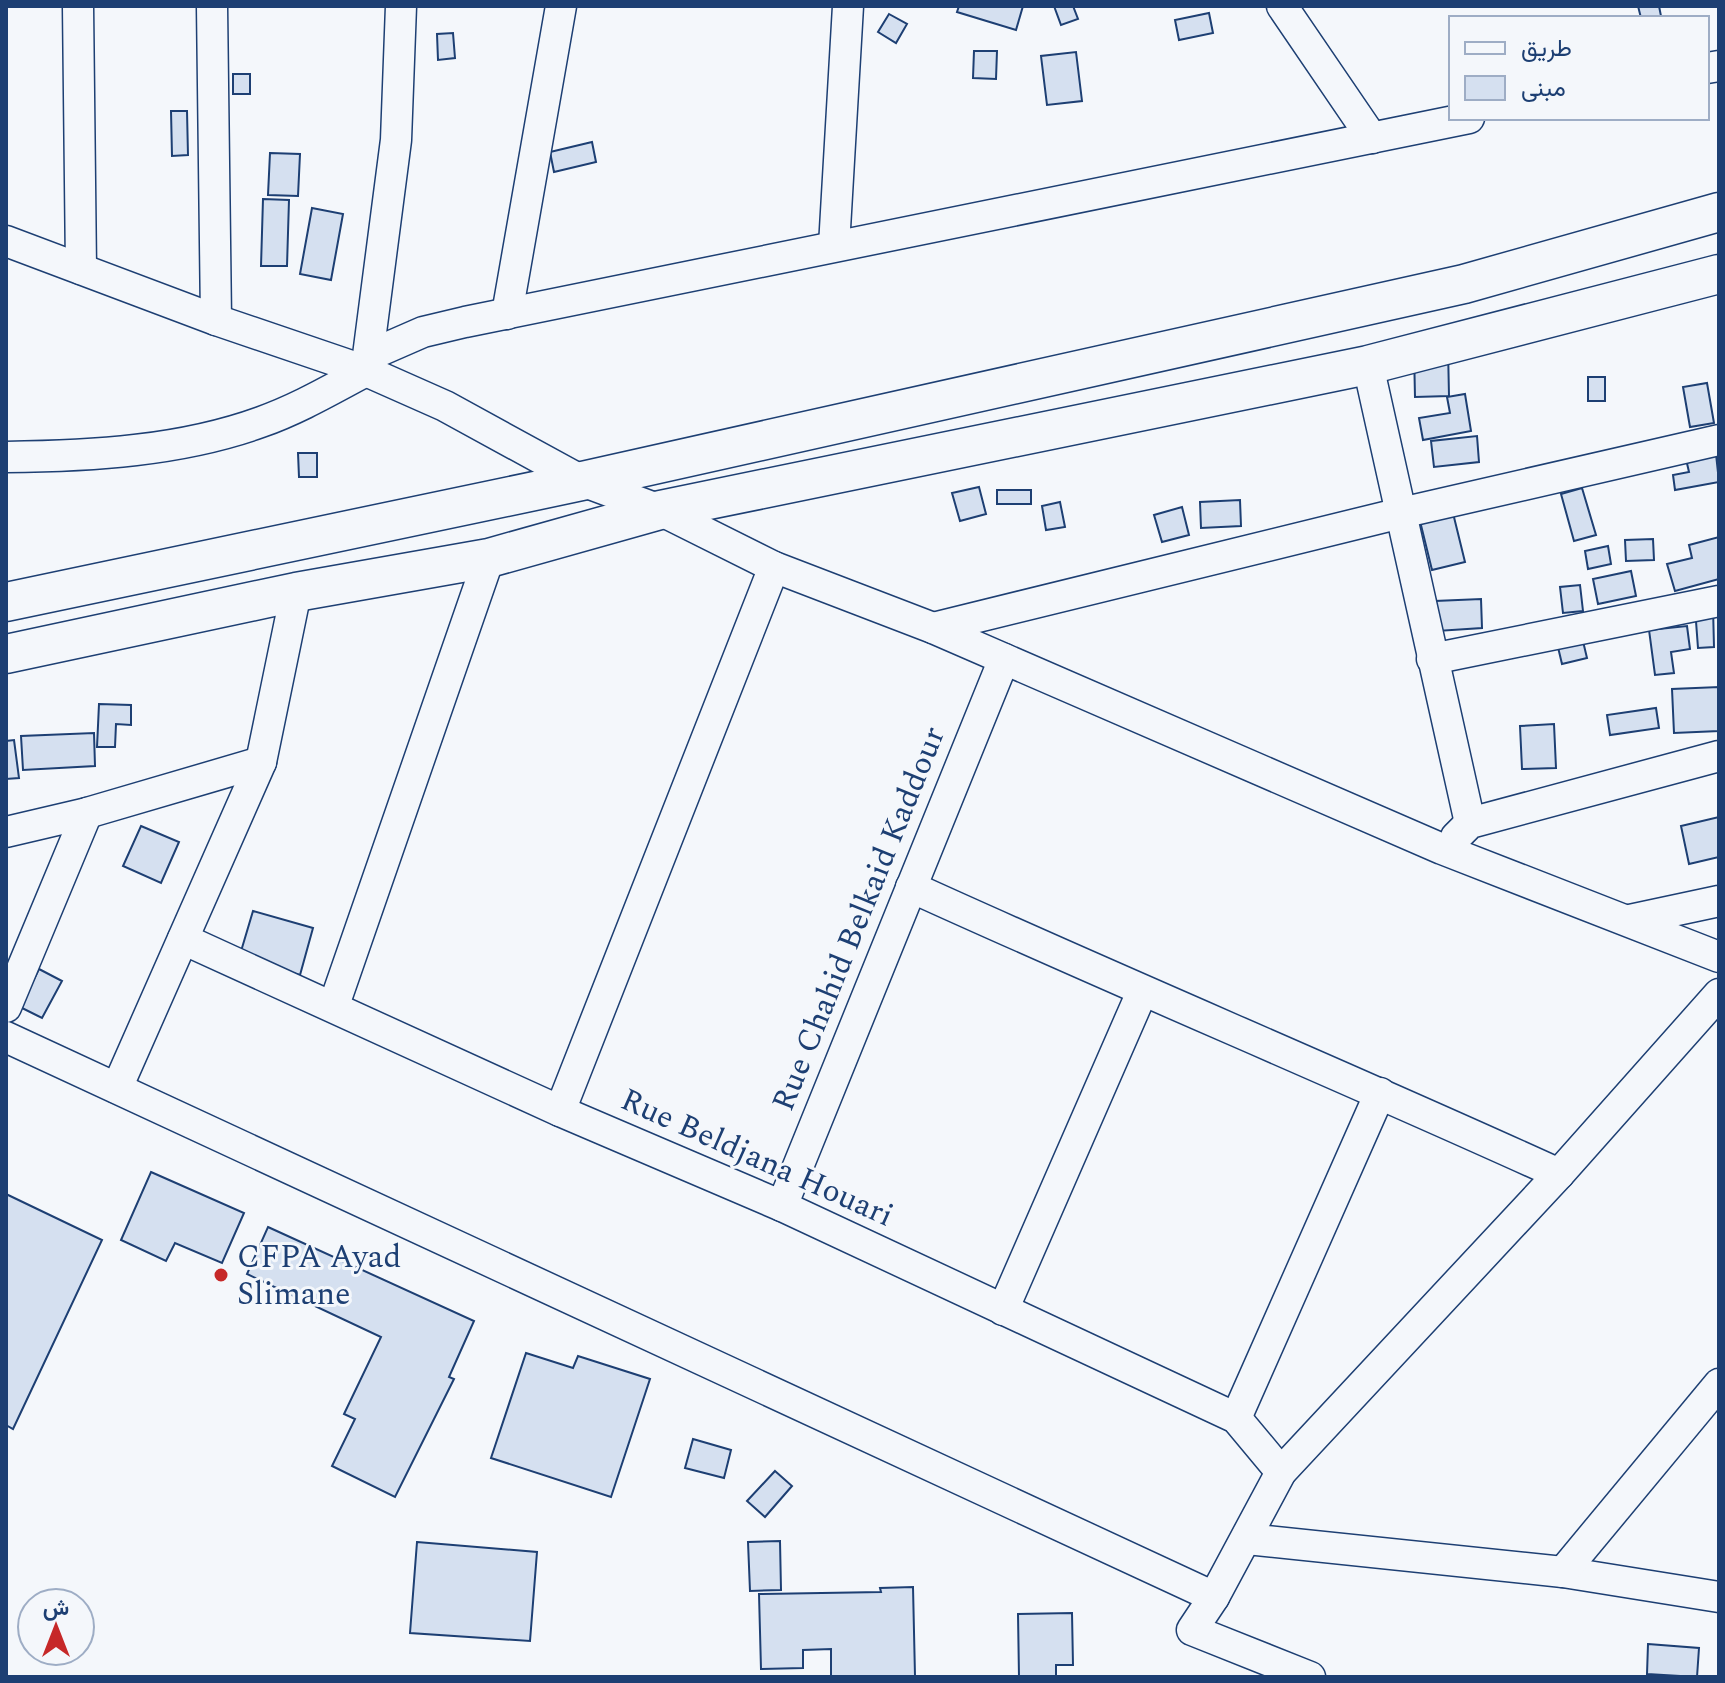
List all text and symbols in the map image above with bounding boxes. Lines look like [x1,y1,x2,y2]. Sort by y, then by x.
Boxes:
legend [1449,16,1709,120]
text: طريق [1521,31,1572,67]
text: مبنى [1521,71,1566,107]
street label: Rue Chahid Belkaid Kaddour [759,719,959,1119]
street label: Rue Beldjana Houari [613,1076,901,1240]
place label: CFPA Ayad Slimane [237,1233,401,1319]
marker: CFPA Ayad Slimane [212,1266,230,1284]
north arrow [16,1587,96,1667]
text: ش [43,1592,69,1625]

